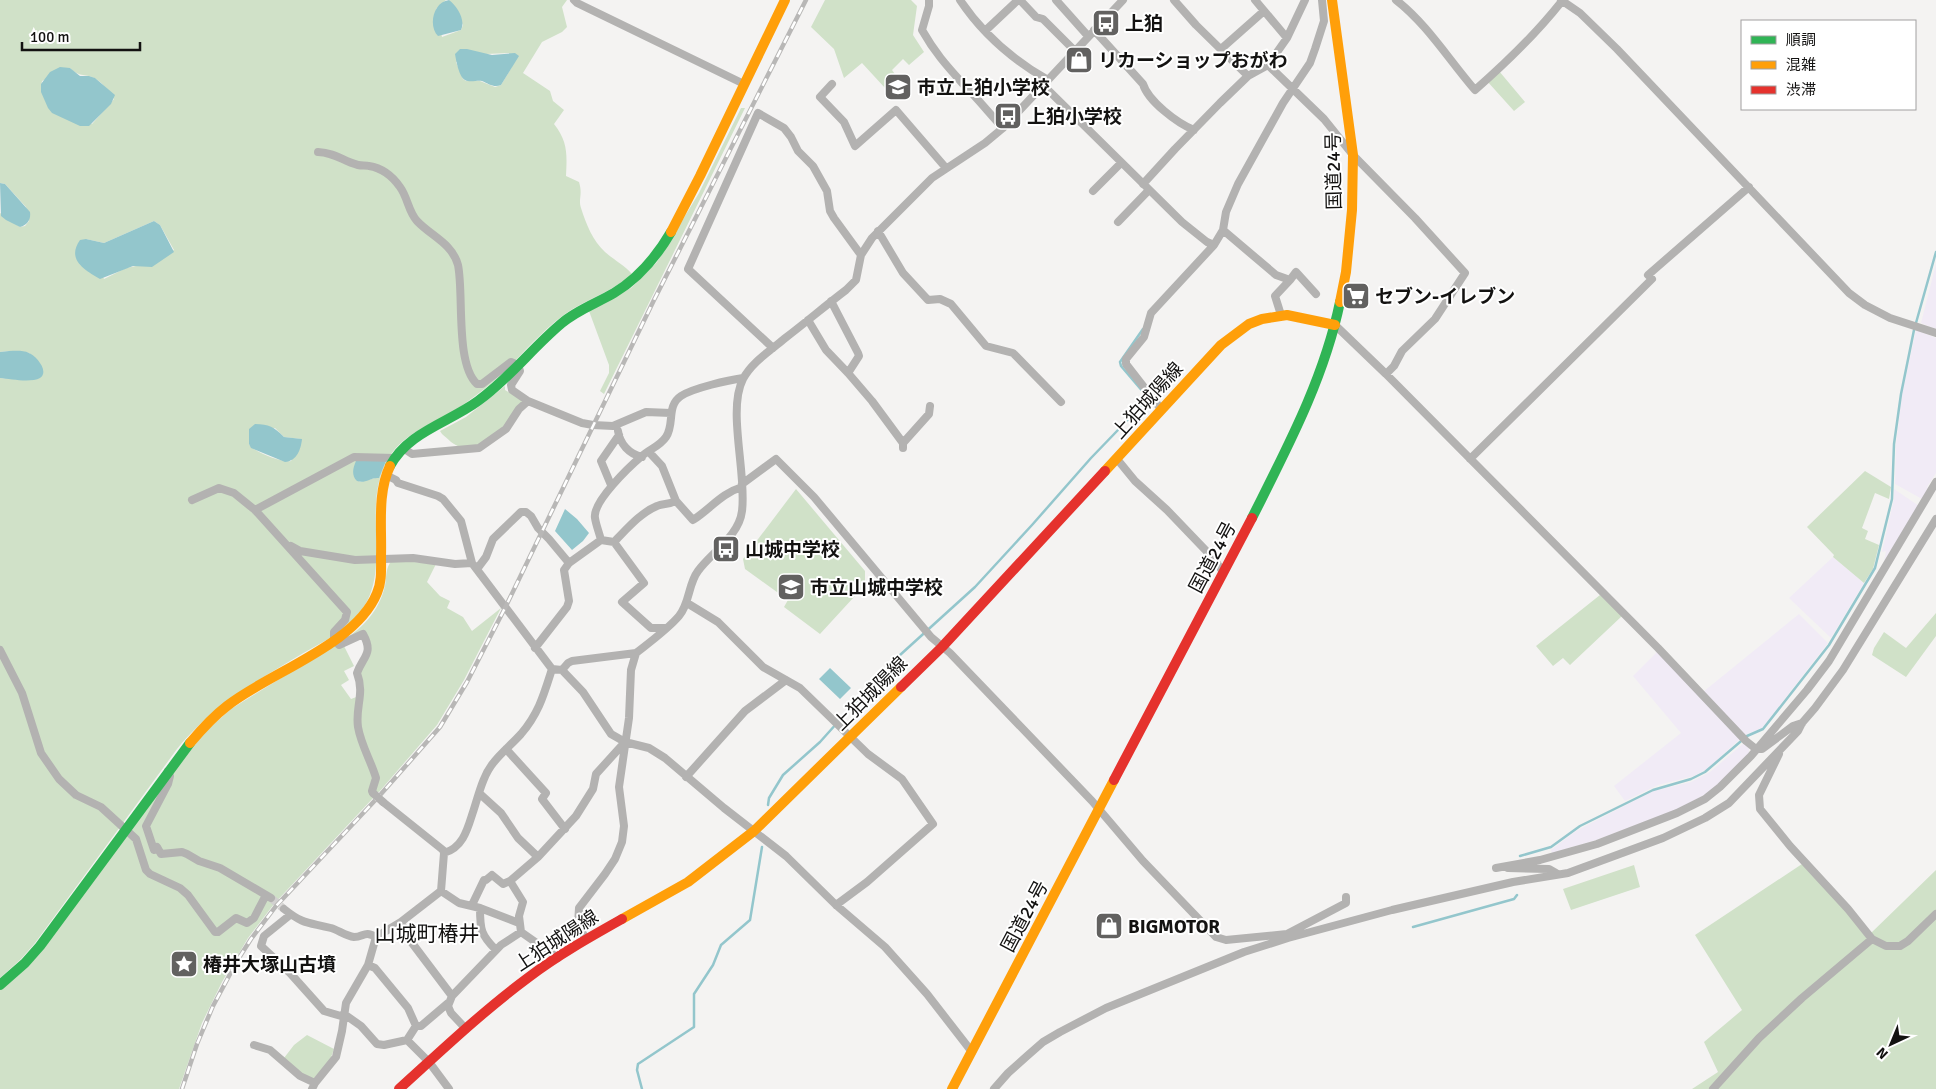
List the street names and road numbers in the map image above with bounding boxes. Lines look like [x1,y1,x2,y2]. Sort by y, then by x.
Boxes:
street label: 国道24号 [1321,132,1347,210]
street label: 上狛城陽線 [1107,357,1188,444]
street label: 国道24号 [1184,518,1242,597]
street label: 上狛城陽線 [829,652,913,736]
street label: 国道24号 [996,877,1054,956]
street label: 上狛城陽線 [510,905,603,977]

